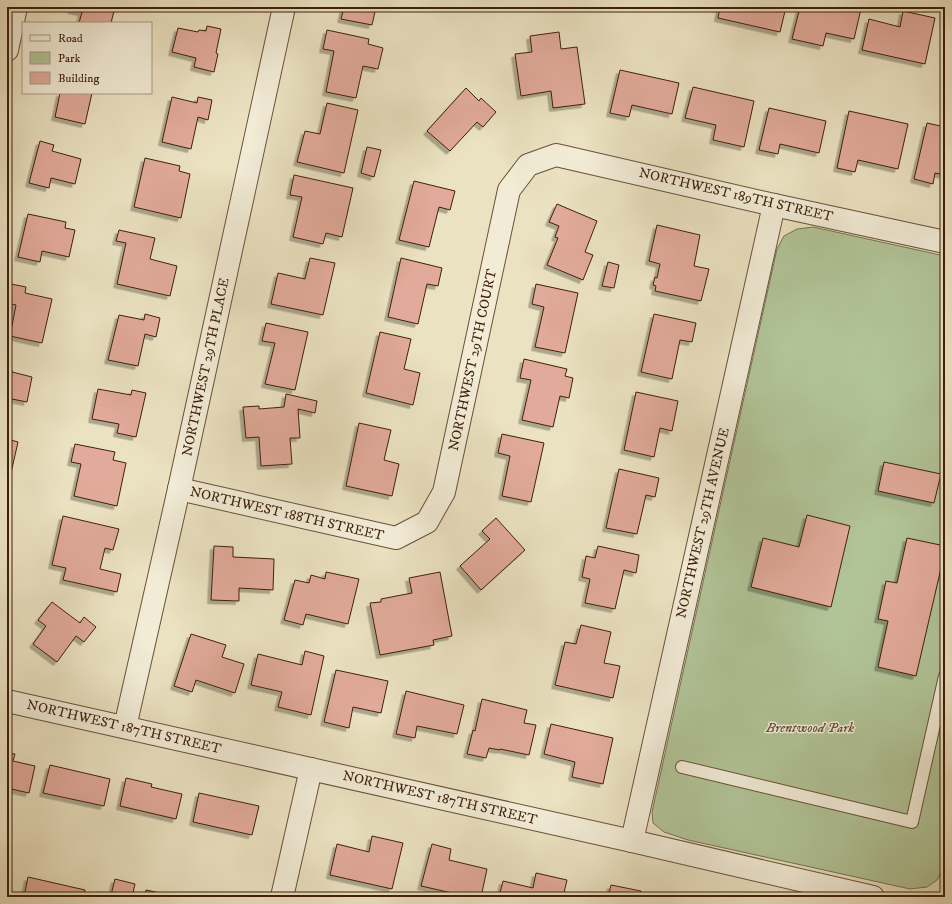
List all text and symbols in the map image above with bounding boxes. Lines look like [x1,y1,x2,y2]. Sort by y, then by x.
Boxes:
legend [22,22,152,94]
text: Road [58,31,83,46]
text: Park [58,51,80,66]
text: Building [58,71,99,86]
street label: NORTHWEST 189TH STREET [637,164,835,226]
street label: NORTHWEST 29TH COURT [445,267,501,453]
street label: NORTHWEST 29TH PLACE [178,276,234,458]
street label: NORTHWEST 29TH AVENUE [672,426,734,620]
street label: NORTHWEST 188TH STREET [188,483,386,545]
street label: NORTHWEST 187TH STREET [25,696,223,758]
park label: Brentwood Park [765,719,854,737]
street label: NORTHWEST 187TH STREET [341,767,539,829]

